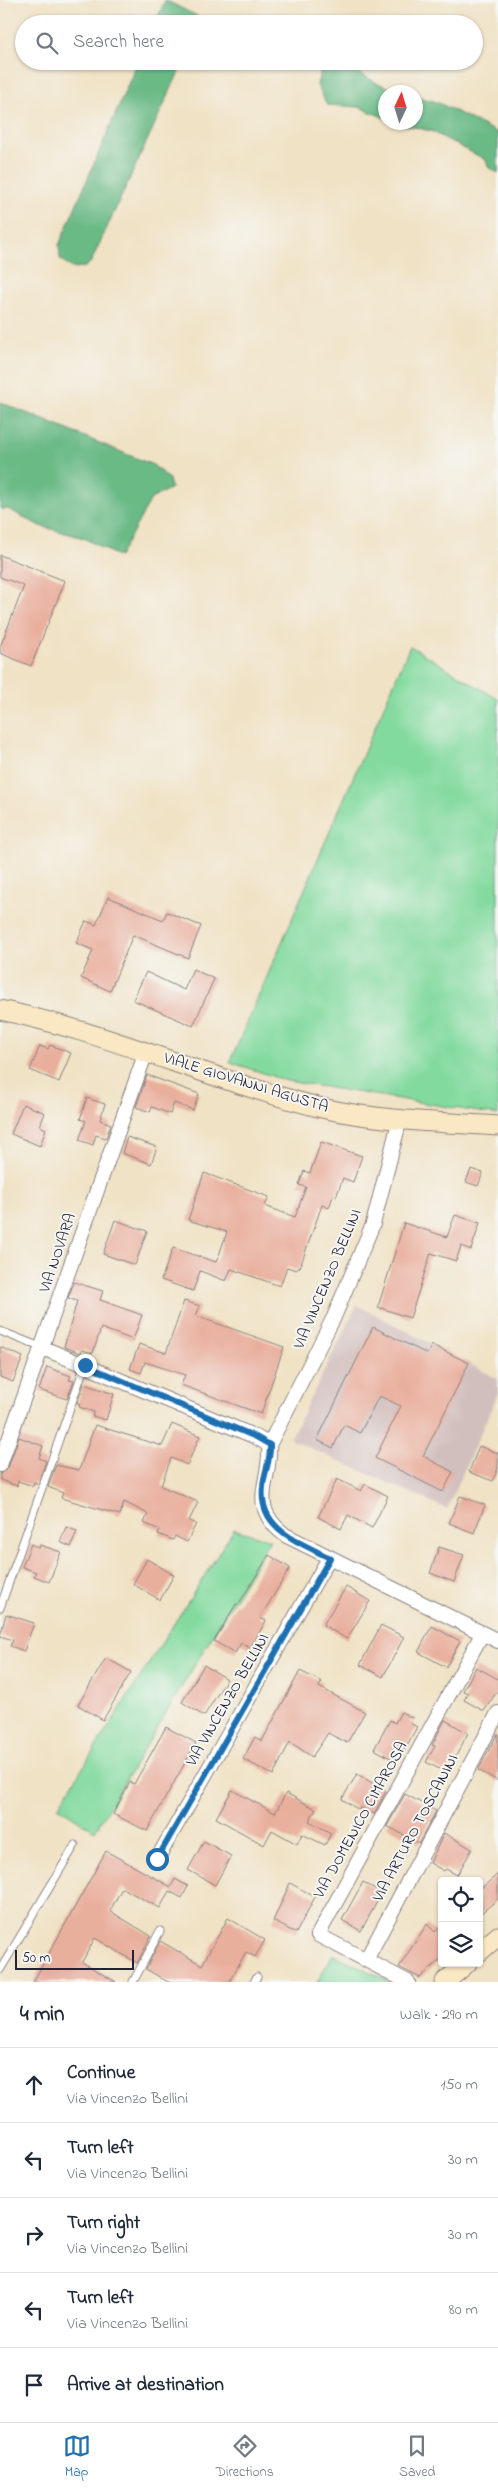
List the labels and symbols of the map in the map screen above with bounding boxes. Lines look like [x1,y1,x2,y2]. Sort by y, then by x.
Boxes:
north arrow [378,85,423,130]
street label: VIALE GIOVANNI AGUSTA [160,1046,331,1120]
street label: VIA VINCENZO BELLINI [287,1205,368,1354]
street label: VIA NOVARA [33,1210,83,1297]
route end [74,1354,97,1377]
street label: VIA VINCENZO BELLINI [180,1629,276,1772]
street label: VIA DOMENICO CIMAROSA [307,1737,414,1904]
street label: VIA ARTURO TOSCANINI [366,1750,465,1907]
route start [146,1848,169,1871]
scale bar [15,1947,134,1970]

